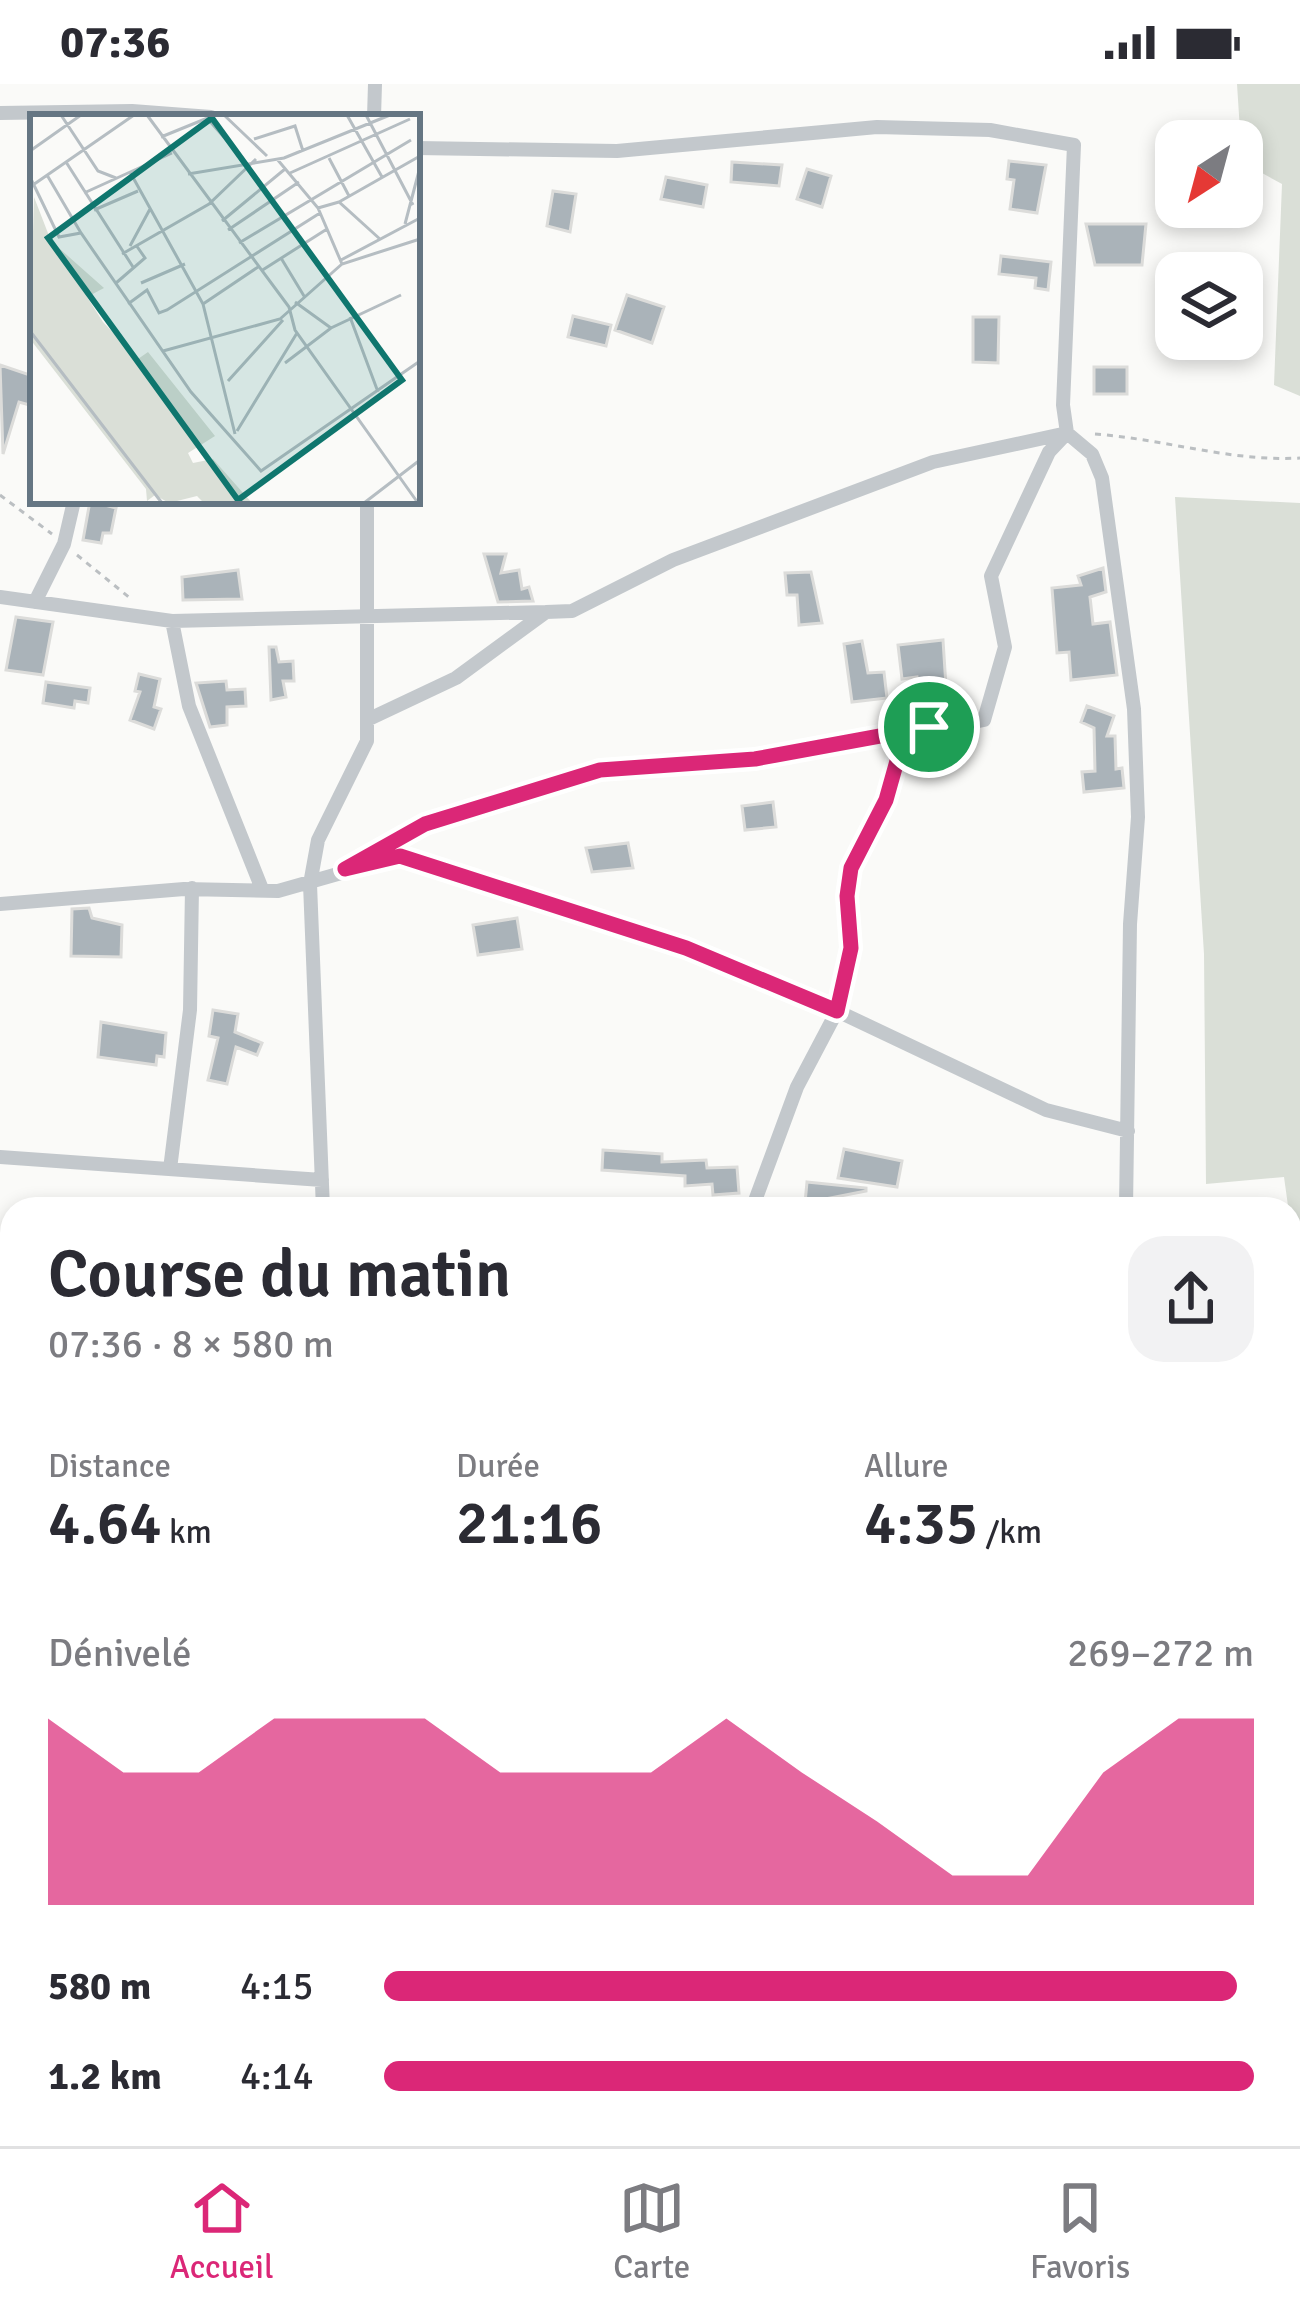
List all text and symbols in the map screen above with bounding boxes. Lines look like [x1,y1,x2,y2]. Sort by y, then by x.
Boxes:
text: 07:36 [60,15,170,70]
inset map [30,114,420,504]
north arrow [1155,120,1263,228]
map controls [1155,120,1263,360]
button: layers [1155,252,1263,360]
pin [878,676,980,778]
icon: arrive [896,694,962,760]
text: Course du matin [48,1234,511,1315]
button: share [1128,1236,1254,1362]
text: 07:36 · 8 × 580 m [48,1320,334,1368]
text: Distance [48,1446,171,1487]
text: Durée [456,1446,540,1487]
text: Allure [864,1446,949,1487]
text: 4.64 [48,1487,162,1561]
text: 21:16 [456,1487,603,1561]
text: 4:35 [864,1487,978,1561]
text: km [162,1512,212,1553]
text: /km [978,1512,1042,1553]
text: Dénivelé [48,1629,192,1677]
text: 269–272 m [1067,1629,1254,1677]
text: 580 m [48,1962,151,2010]
text: 4:15 [240,1962,314,2010]
text: 1.2 km [48,2052,162,2100]
text: 4:14 [240,2052,314,2100]
tab: Accueil [170,2175,274,2288]
tab: Carte [613,2175,690,2288]
tab: Favoris [1030,2175,1130,2288]

